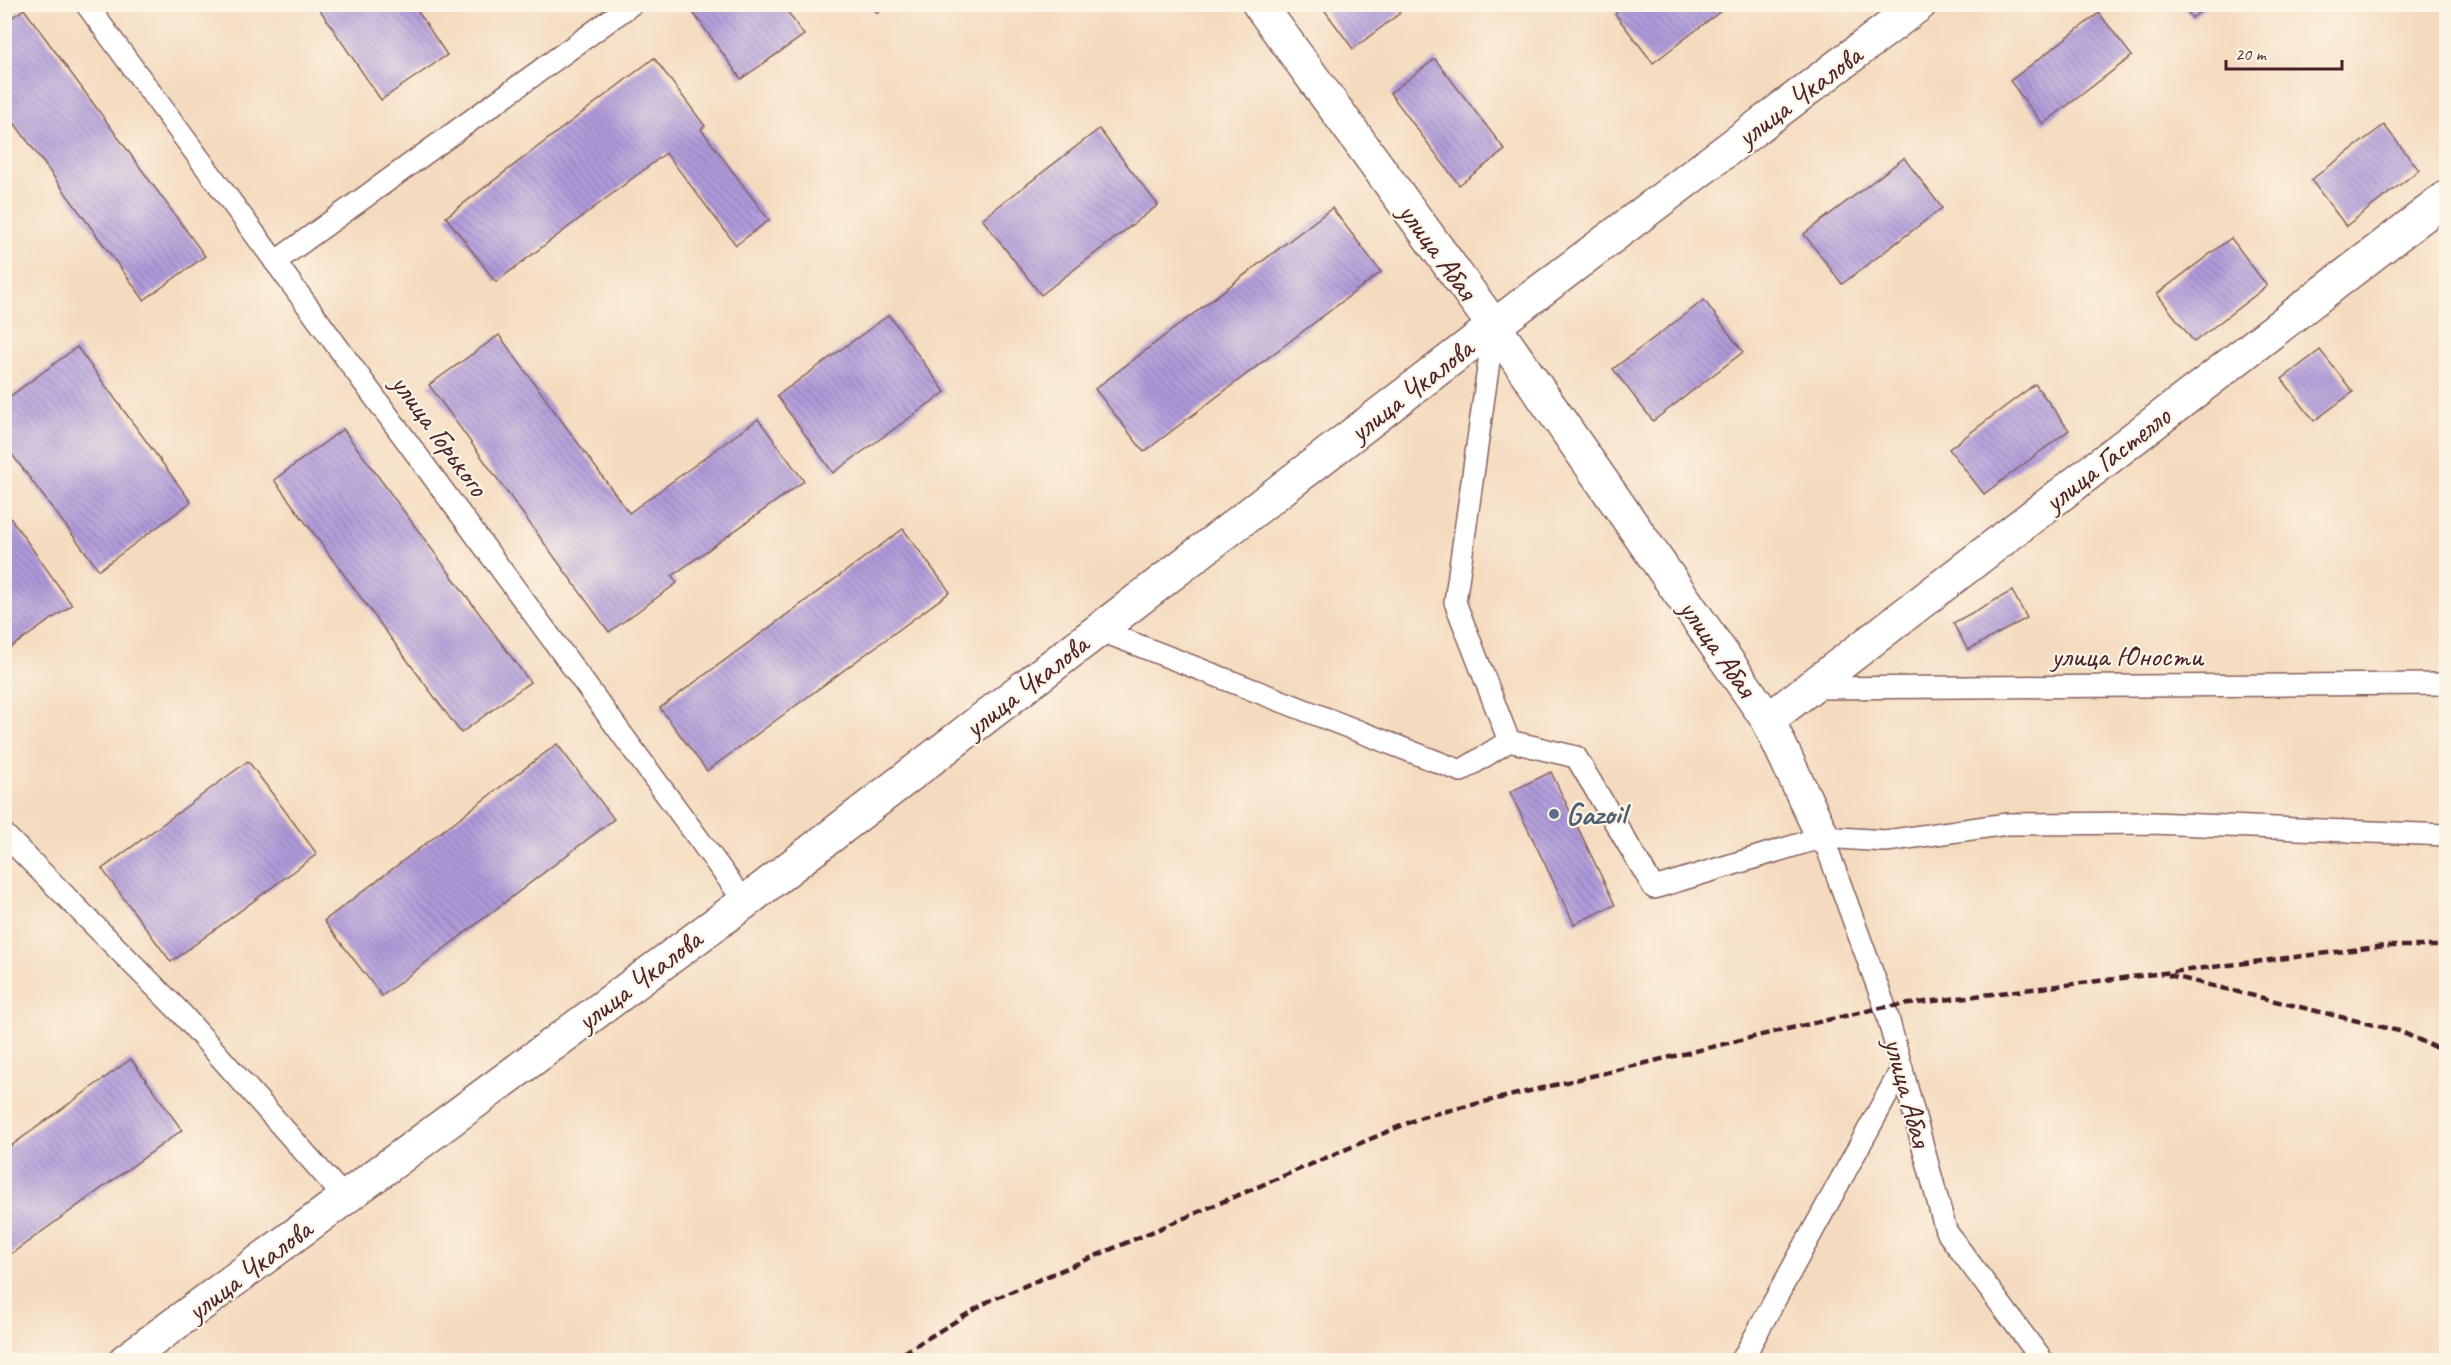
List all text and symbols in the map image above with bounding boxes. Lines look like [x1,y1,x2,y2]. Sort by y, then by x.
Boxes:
scale bar [2226,33,2342,71]
street label: улица Чкалова [1727,35,1871,157]
text: 20 m [2235,43,2268,65]
street label: улица Абая [1389,193,1488,309]
street label: улица Чкалова [1340,328,1483,452]
street label: улица Горького [382,365,498,505]
street label: улица Гастелло [2034,397,2179,522]
street label: улица Абая [1669,590,1767,707]
street label: улица Чкалова [955,624,1098,748]
street label: улица Юности [2049,637,2205,675]
place label: Gazoil [1566,795,1631,833]
marker: Gazoil [1547,807,1561,821]
street label: улица Чкалова [567,919,711,1041]
street label: улица Абая [1875,1031,1941,1153]
street label: улица Чкалова [177,1209,321,1331]

